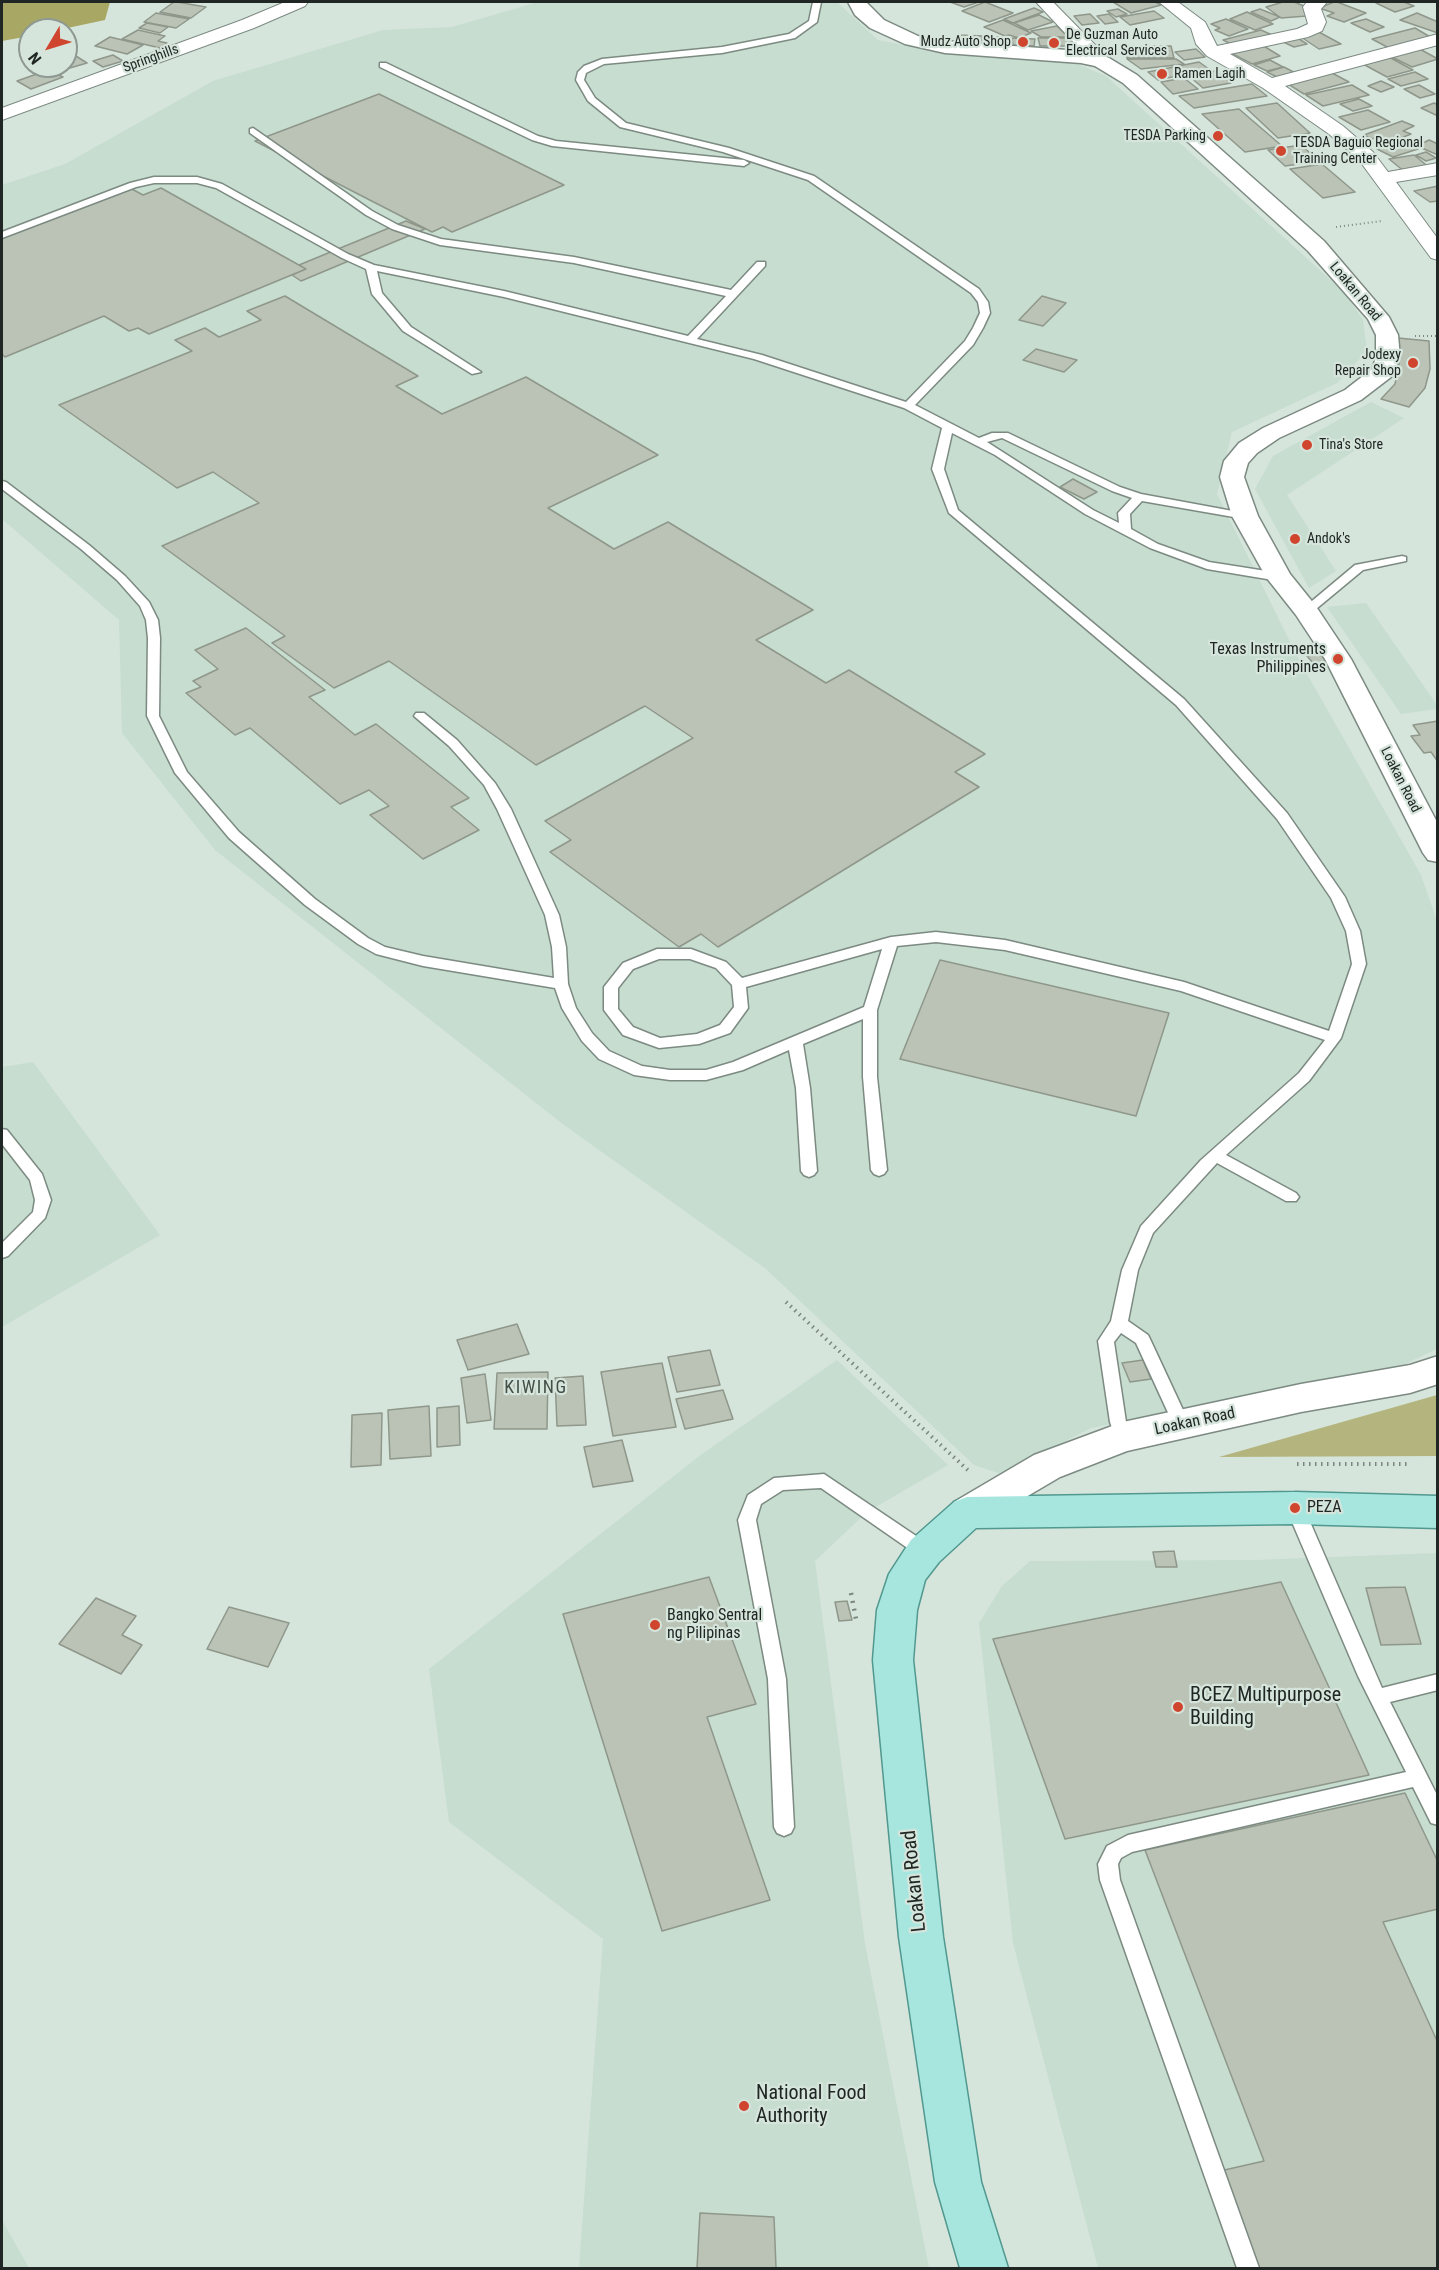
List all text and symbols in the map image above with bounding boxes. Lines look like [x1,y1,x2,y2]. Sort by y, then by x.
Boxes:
north arrow [18,18,78,78]
place label: De Guzman Auto Electrical Services [1066,27,1167,60]
place label: Mudz Auto Shop [920,34,1011,50]
marker: Mudz Auto Shop [1016,35,1030,49]
marker: De Guzman Auto Electrical Services [1047,36,1061,50]
street label: Springhills [121,41,181,77]
text: N [25,48,46,68]
place label: Ramen Lagih [1174,66,1245,82]
marker: Ramen Lagih [1155,67,1169,81]
place label: TESDA Parking [1123,128,1206,144]
marker: TESDA Parking [1211,129,1225,143]
place label: TESDA Baguio Regional Training Center [1293,135,1423,168]
marker: TESDA Baguio Regional Training Center [1274,144,1288,158]
street label: Loakan Road [1326,259,1384,325]
place label: Jodexy Repair Shop [1335,347,1401,380]
marker: Jodexy Repair Shop [1406,356,1420,370]
place label: Tina's Store [1319,437,1383,453]
marker: Tina's Store [1300,438,1314,452]
place label: Andok's [1307,531,1350,547]
marker: Andok's [1288,532,1302,546]
place label: Texas Instruments Philippines [1210,640,1326,678]
marker: Texas Instruments Philippines [1331,652,1345,666]
street label: Loakan Road [1376,744,1424,816]
district label: KIWING [504,1377,568,1399]
street label: Loakan Road [1153,1404,1237,1440]
place label: PEZA [1307,1498,1342,1518]
marker: PEZA [1288,1501,1302,1515]
place label: Bangko Sentral ng Pilipinas [667,1606,762,1644]
marker: Bangko Sentral ng Pilipinas [648,1618,662,1632]
place label: BCEZ Multipurpose Building [1190,1684,1341,1731]
marker: BCEZ Multipurpose Building [1171,1700,1185,1714]
street label: Loakan Road [898,1829,932,1933]
place label: National Food Authority [756,2082,866,2129]
marker: National Food Authority [737,2099,751,2113]

